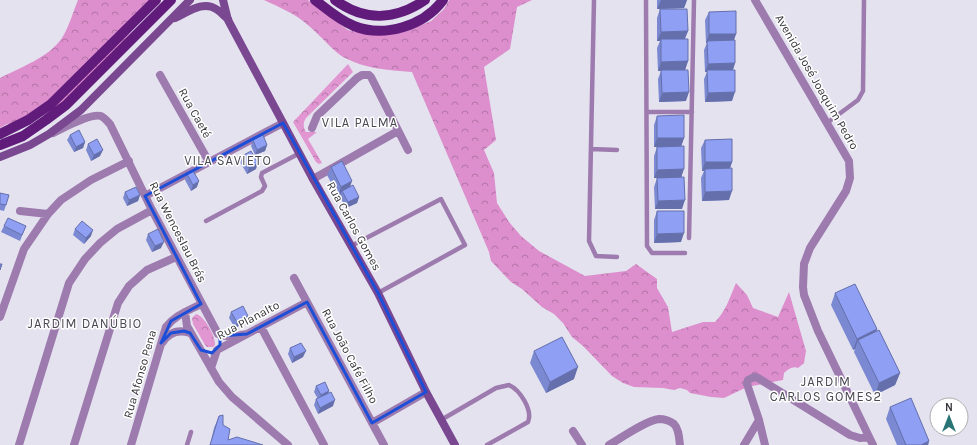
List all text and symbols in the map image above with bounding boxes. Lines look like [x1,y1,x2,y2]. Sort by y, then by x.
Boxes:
street label: Avenida José Joaquim Pedro [773,12,861,152]
street label: Rua Caeté [176,86,214,140]
district label: VILA PALMA [322,115,398,130]
district label: VILA SAVIETO [184,153,272,168]
street label: Rua Wenceslau Brás [147,179,209,285]
street label: Rua Carlos Gomes [324,179,384,273]
street label: Rua Planalto [214,298,282,342]
street label: Rua João Café Filho [319,306,381,406]
district label: JARDIM DANÚBIO [28,314,142,331]
street label: Rua Afonso Pena [121,328,159,420]
district label: JARDIM CARLOS GOMES2 [770,374,882,404]
north arrow [929,397,969,437]
text: N [945,401,953,414]

